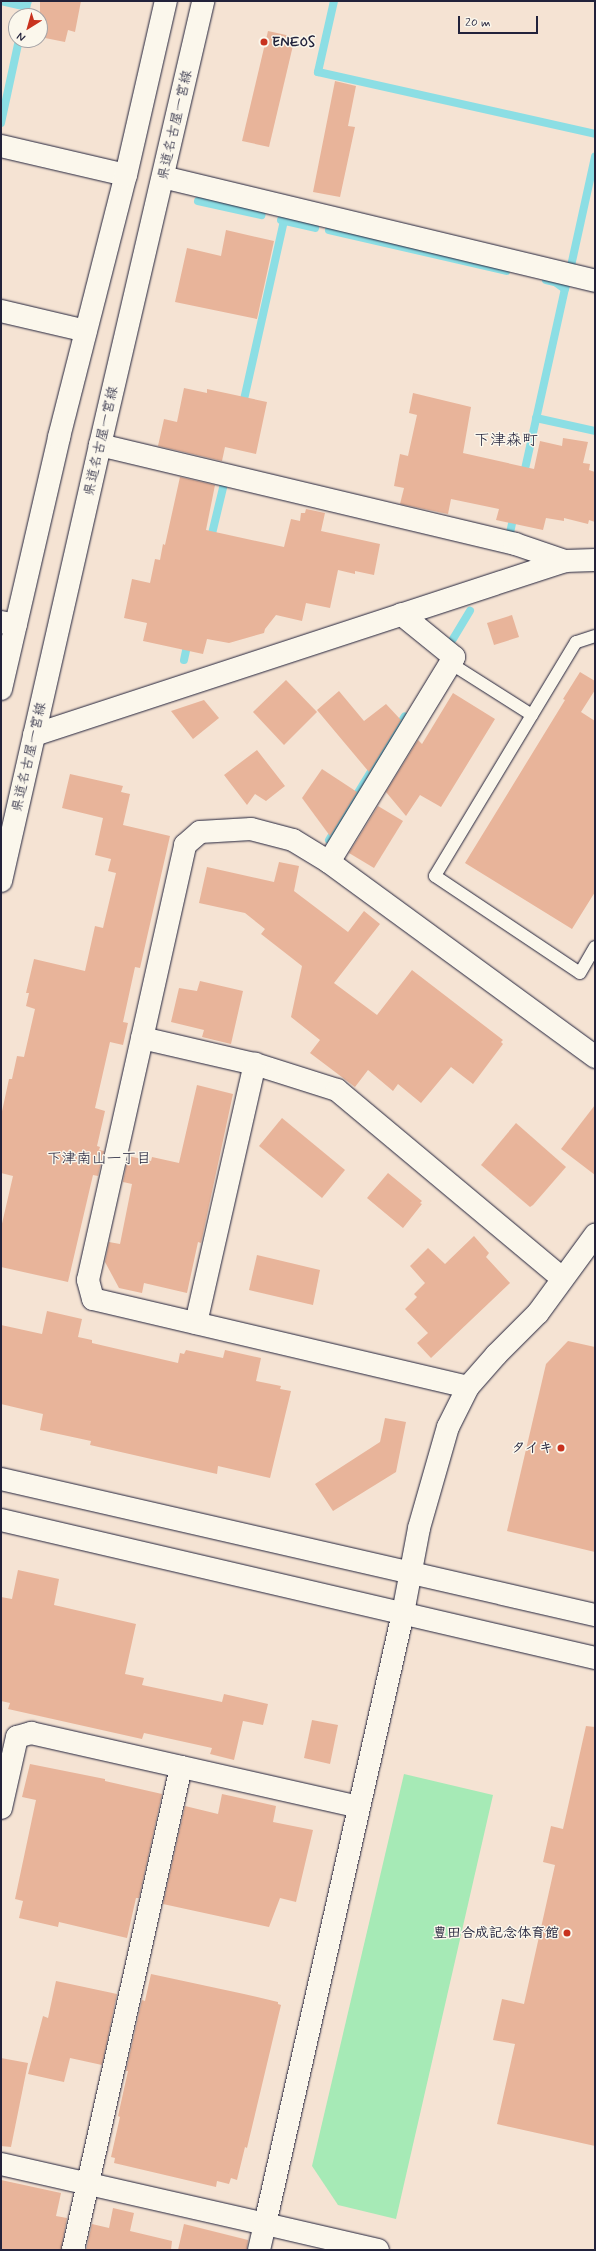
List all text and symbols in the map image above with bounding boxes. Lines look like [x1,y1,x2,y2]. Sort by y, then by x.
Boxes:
north arrow [8,8,48,48]
scale bar [460,8,540,34]
text: 20 m [465,15,491,31]
text: N [14,29,29,45]
place label: ENEOS [272,34,315,50]
marker: ENEOS [259,37,269,47]
street label: 県道名古屋一宮線 [154,69,196,181]
street label: 県道名古屋一宮線 [80,385,122,497]
district label: 下津森町 [474,431,538,451]
street label: 県道名古屋一宮線 [8,701,50,813]
district label: 下津南山一丁目 [47,1151,151,1169]
place label: タイキ [511,1440,553,1456]
marker: タイキ [556,1443,566,1453]
place label: 豊田合成記念体育館 [433,1925,559,1941]
marker: 豊田合成記念体育館 [562,1928,572,1938]

